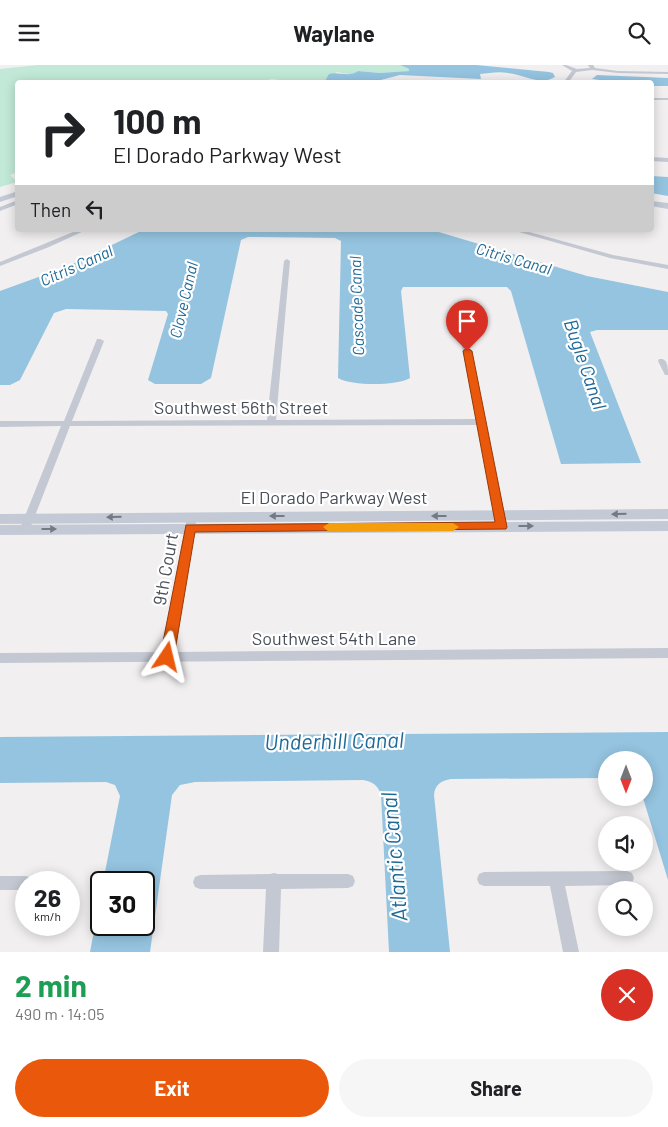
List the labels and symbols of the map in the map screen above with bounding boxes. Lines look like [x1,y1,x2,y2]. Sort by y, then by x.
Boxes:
water label: Citris Canal [474,238,554,278]
water label: Citris Canal [37,240,116,289]
water label: Cascade Canal [345,255,367,356]
water label: Clove Canal [165,260,201,340]
pin [446,300,488,351]
water label: Bugle Canal [560,316,612,413]
street label: Southwest 56th Street [154,396,328,418]
street label: El Dorado Parkway West [240,486,428,508]
one-way arrow [611,510,627,518]
one-way arrow [431,512,447,520]
one-way arrow [269,513,285,521]
one-way arrow [106,514,122,522]
one-way arrow [518,522,534,530]
one-way arrow [41,525,57,533]
street label: 9th Court [148,531,182,607]
street label: Southwest 54th Lane [252,627,416,649]
position arrow [140,630,192,682]
water label: Underhill Canal [264,726,404,754]
north arrow [598,751,652,806]
water label: Atlantic Canal [374,791,412,923]
speed limit sign: 30 [90,871,155,936]

